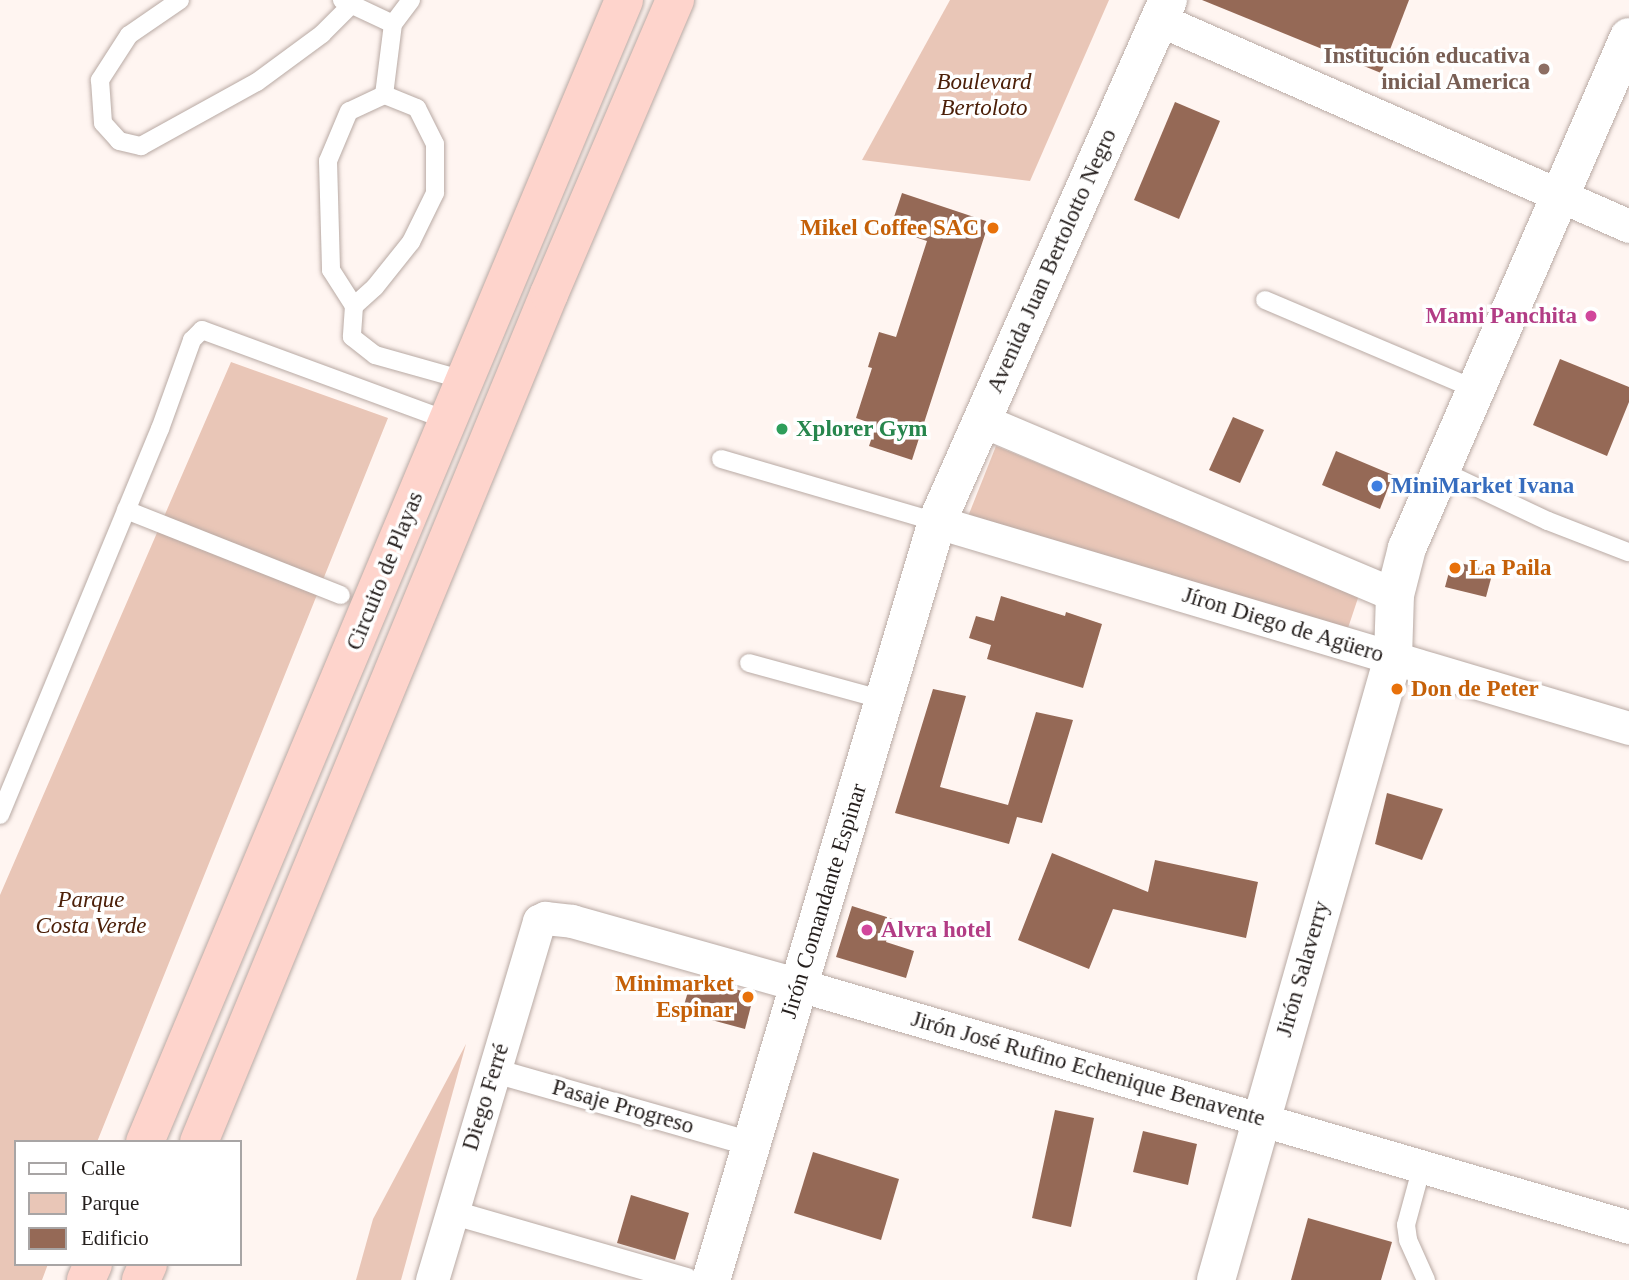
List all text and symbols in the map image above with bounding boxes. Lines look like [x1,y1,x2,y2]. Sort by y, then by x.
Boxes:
place label: Institución educativa inicial America [1324,42,1530,96]
marker: Institución educativa inicial America [1536,61,1552,77]
park label: Boulevard Bertoloto [937,68,1031,122]
street label: Avenida Juan Bertolotto Negro [981,125,1123,397]
place label: Mikel Coffee SAC [800,214,979,242]
marker: Mikel Coffee SAC [985,220,1001,236]
place label: Mami Panchita [1426,302,1577,330]
marker: Mami Panchita [1583,308,1599,324]
place label: Xplorer Gym [796,415,928,443]
marker: Xplorer Gym [774,421,790,437]
place label: MiniMarket Ivana [1391,472,1574,500]
marker: MiniMarket Ivana [1369,478,1385,494]
street label: Circuito de Playas [341,488,429,654]
place label: La Paila [1469,554,1551,582]
marker: La Paila [1447,560,1463,576]
street label: Jíron Diego de Agüero [1178,581,1388,669]
place label: Don de Peter [1411,675,1539,703]
marker: Don de Peter [1389,681,1405,697]
street label: Jirón Comandante Espinar [775,780,873,1022]
park label: Parque Costa Verde [36,886,146,940]
street label: Jirón Salaverry [1270,898,1336,1040]
place label: Alvra hotel [881,916,992,944]
marker: Alvra hotel [859,922,875,938]
place label: Minimarket Espinar [615,970,734,1024]
marker: Minimarket Espinar [740,989,756,1005]
street label: Jirón José Rufino Echenique Benavente [908,1005,1268,1133]
street label: Diego Ferré [457,1040,515,1154]
street label: Pasaje Progreso [549,1074,697,1140]
legend [14,1140,242,1266]
text: Calle [81,1156,125,1180]
text: Parque [81,1191,139,1215]
text: Edificio [81,1226,149,1250]

